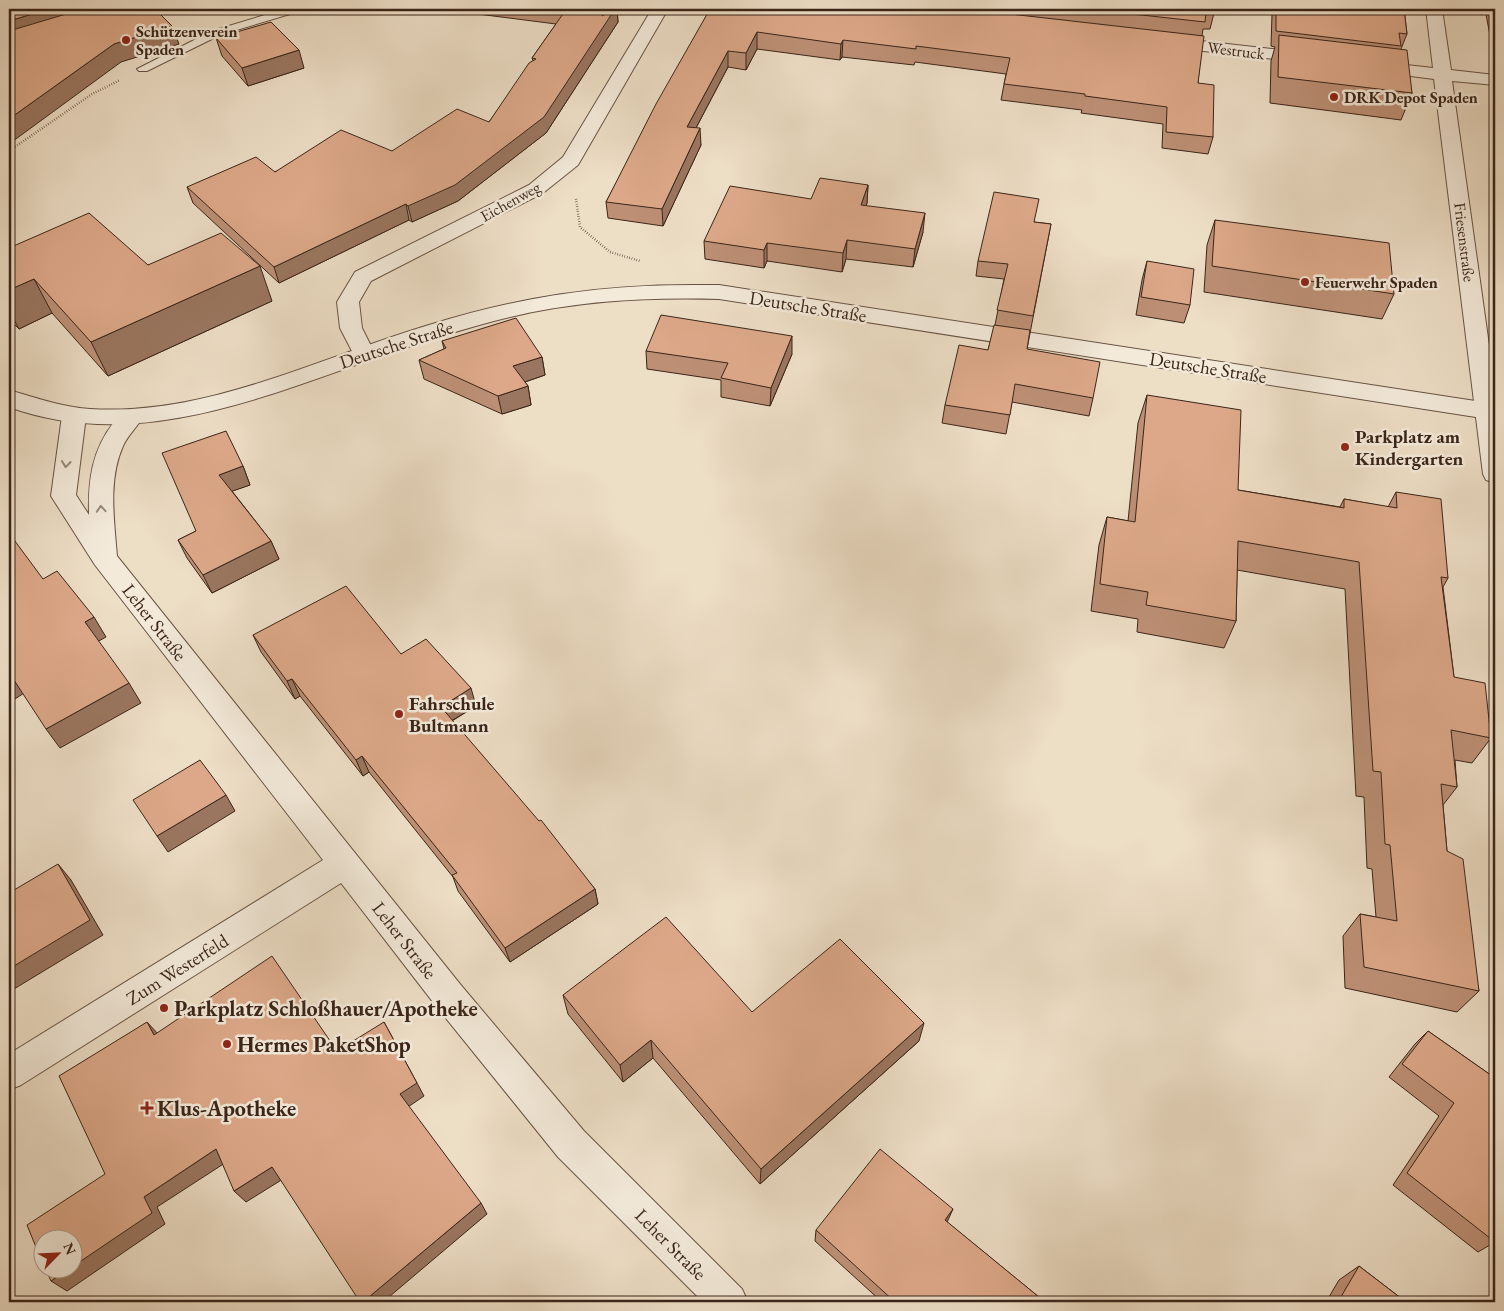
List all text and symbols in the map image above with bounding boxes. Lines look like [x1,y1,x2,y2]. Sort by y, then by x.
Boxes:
place label: Schützenverein Spaden [136,21,238,60]
marker: Schützenverein Spaden [120,34,132,46]
street label: Westruck [1206,37,1266,64]
place label: DRK Depot Spaden [1344,87,1478,108]
marker: DRK Depot Spaden [1328,91,1340,103]
street label: Eichenweg [476,176,545,227]
street label: Friesenstraße [1449,201,1480,283]
place label: Feuerwehr Spaden [1315,272,1438,293]
marker: Feuerwehr Spaden [1299,276,1311,288]
street label: Deutsche Straße [748,285,868,328]
street label: Deutsche Straße [336,314,456,375]
street label: Deutsche Straße [1148,346,1268,389]
place label: Parkplatz am Kindergarten [1355,424,1464,471]
marker: Parkplatz am Kindergarten [1339,441,1351,453]
one-way arrow [61,461,72,469]
one-way arrow [95,505,106,513]
street label: Leher Straße [117,579,193,666]
place label: Fahrschule Bultmann [409,691,494,738]
marker: Fahrschule Bultmann [393,708,405,720]
street label: Leher Straße [367,897,443,984]
street label: Zum Westerfeld [121,928,233,1011]
place label: Parkplatz Schloßhauer/Apotheke [174,994,478,1023]
marker: Parkplatz Schloßhauer/Apotheke [158,1002,170,1014]
place label: Hermes PaketShop [237,1030,411,1059]
marker: Hermes PaketShop [221,1038,233,1050]
place label: Klus-Apotheke [157,1094,296,1123]
marker: Klus-Apotheke [141,1102,153,1114]
street label: Leher Straße [629,1203,712,1286]
north arrow [32,1228,82,1278]
text: N [59,1240,81,1258]

